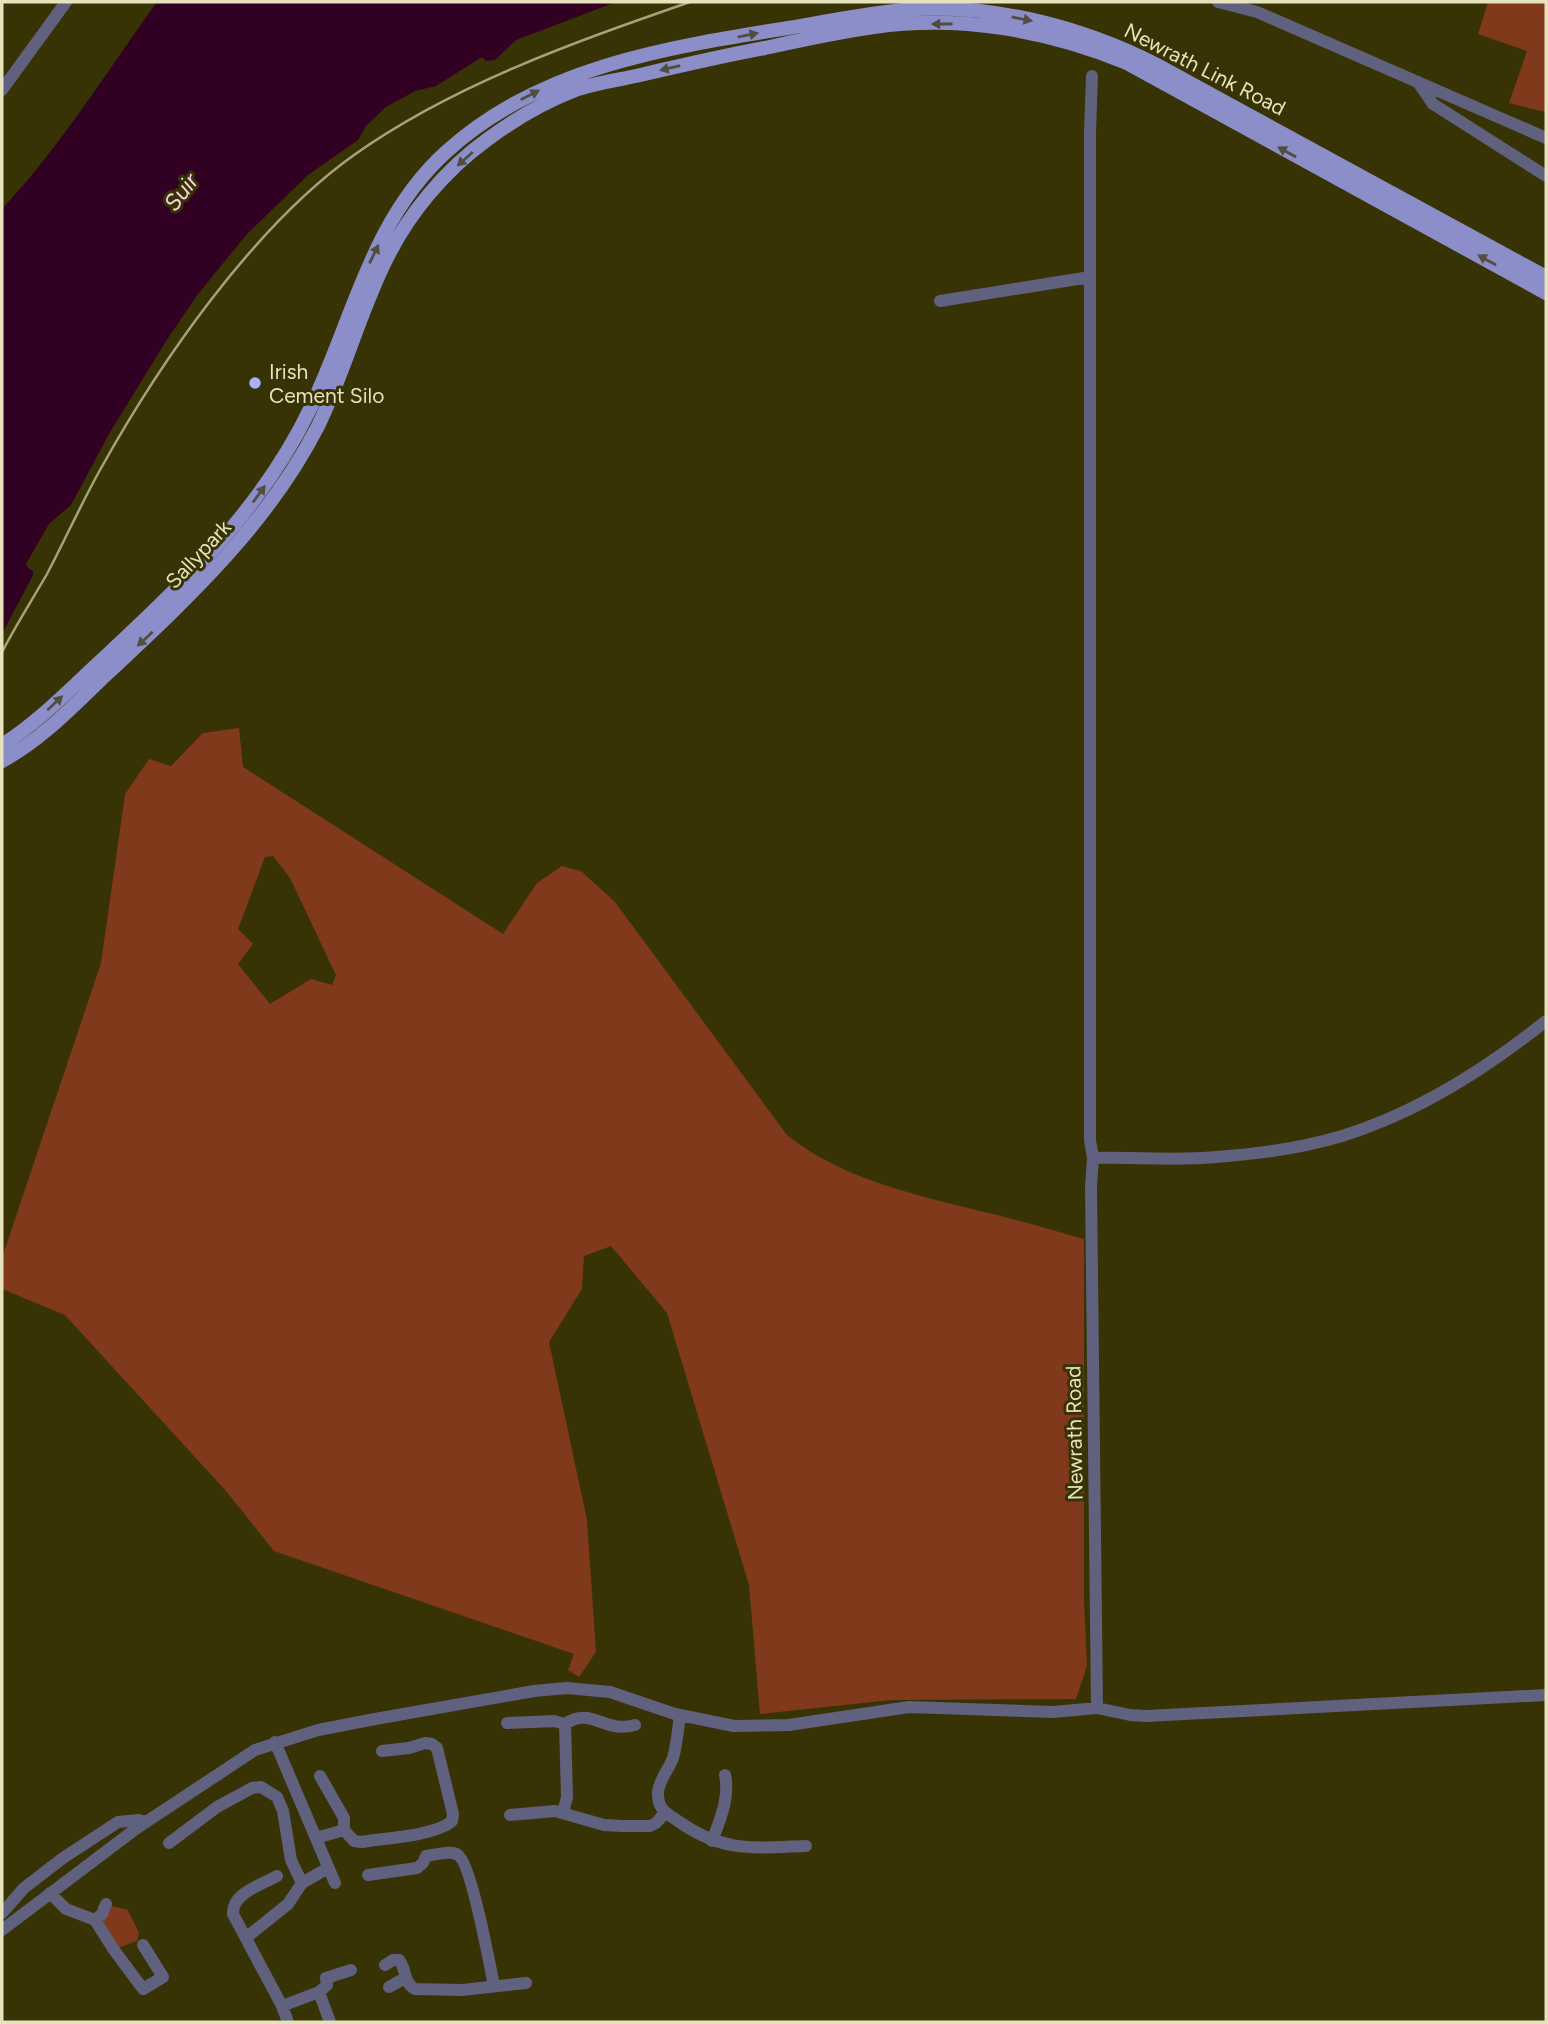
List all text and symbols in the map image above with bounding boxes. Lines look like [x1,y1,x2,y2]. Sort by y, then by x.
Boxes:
one-way arrow [1011,13,1033,24]
one-way arrow [931,18,953,29]
street label: Newrath Link Road [1120,18,1290,120]
one-way arrow [737,29,759,40]
one-way arrow [659,63,681,74]
one-way arrow [520,90,540,101]
one-way arrow [1277,146,1296,158]
one-way arrow [456,151,474,167]
water label: Suir [158,167,205,216]
one-way arrow [368,244,379,264]
one-way arrow [1477,254,1496,266]
place label: Irish Cement Silo [269,359,384,408]
marker: Irish Cement Silo [247,375,263,391]
one-way arrow [252,485,266,503]
street label: Sallypark [160,514,236,593]
one-way arrow [137,630,154,646]
one-way arrow [46,695,63,711]
street label: Newrath Road [1060,1365,1088,1501]

